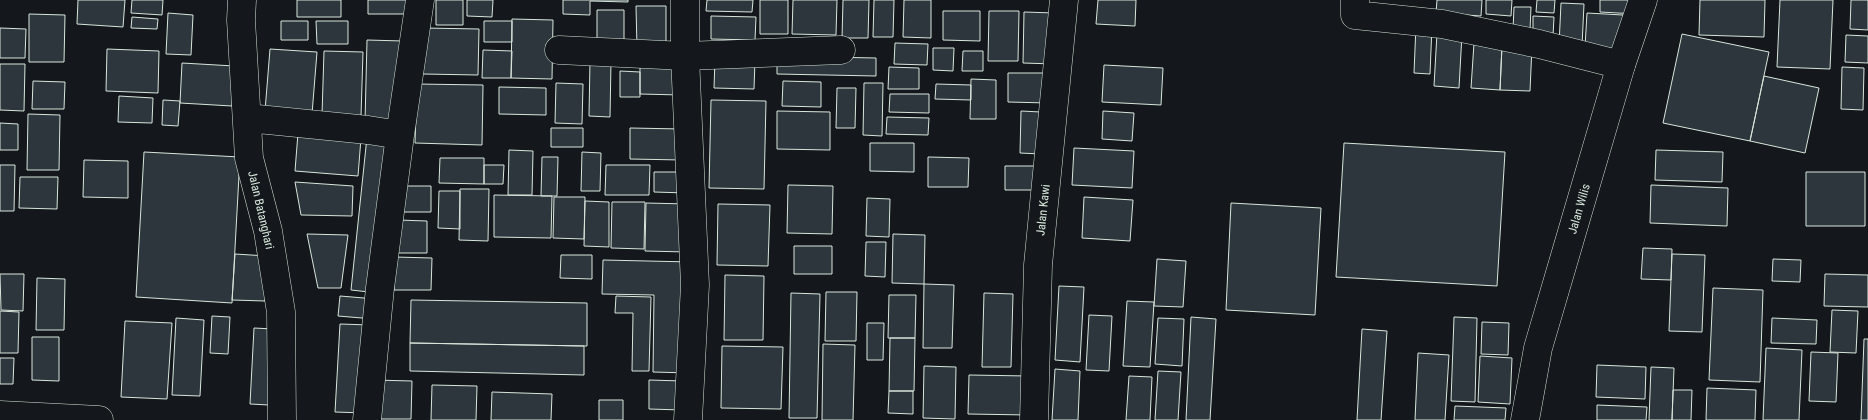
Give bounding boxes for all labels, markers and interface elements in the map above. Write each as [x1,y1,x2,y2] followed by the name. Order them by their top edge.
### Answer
[245,169,277,251] street label: Jalan Batanghari
[1565,182,1593,236] street label: Jalan Wilis
[1033,184,1053,236] street label: Jalan Kawi

